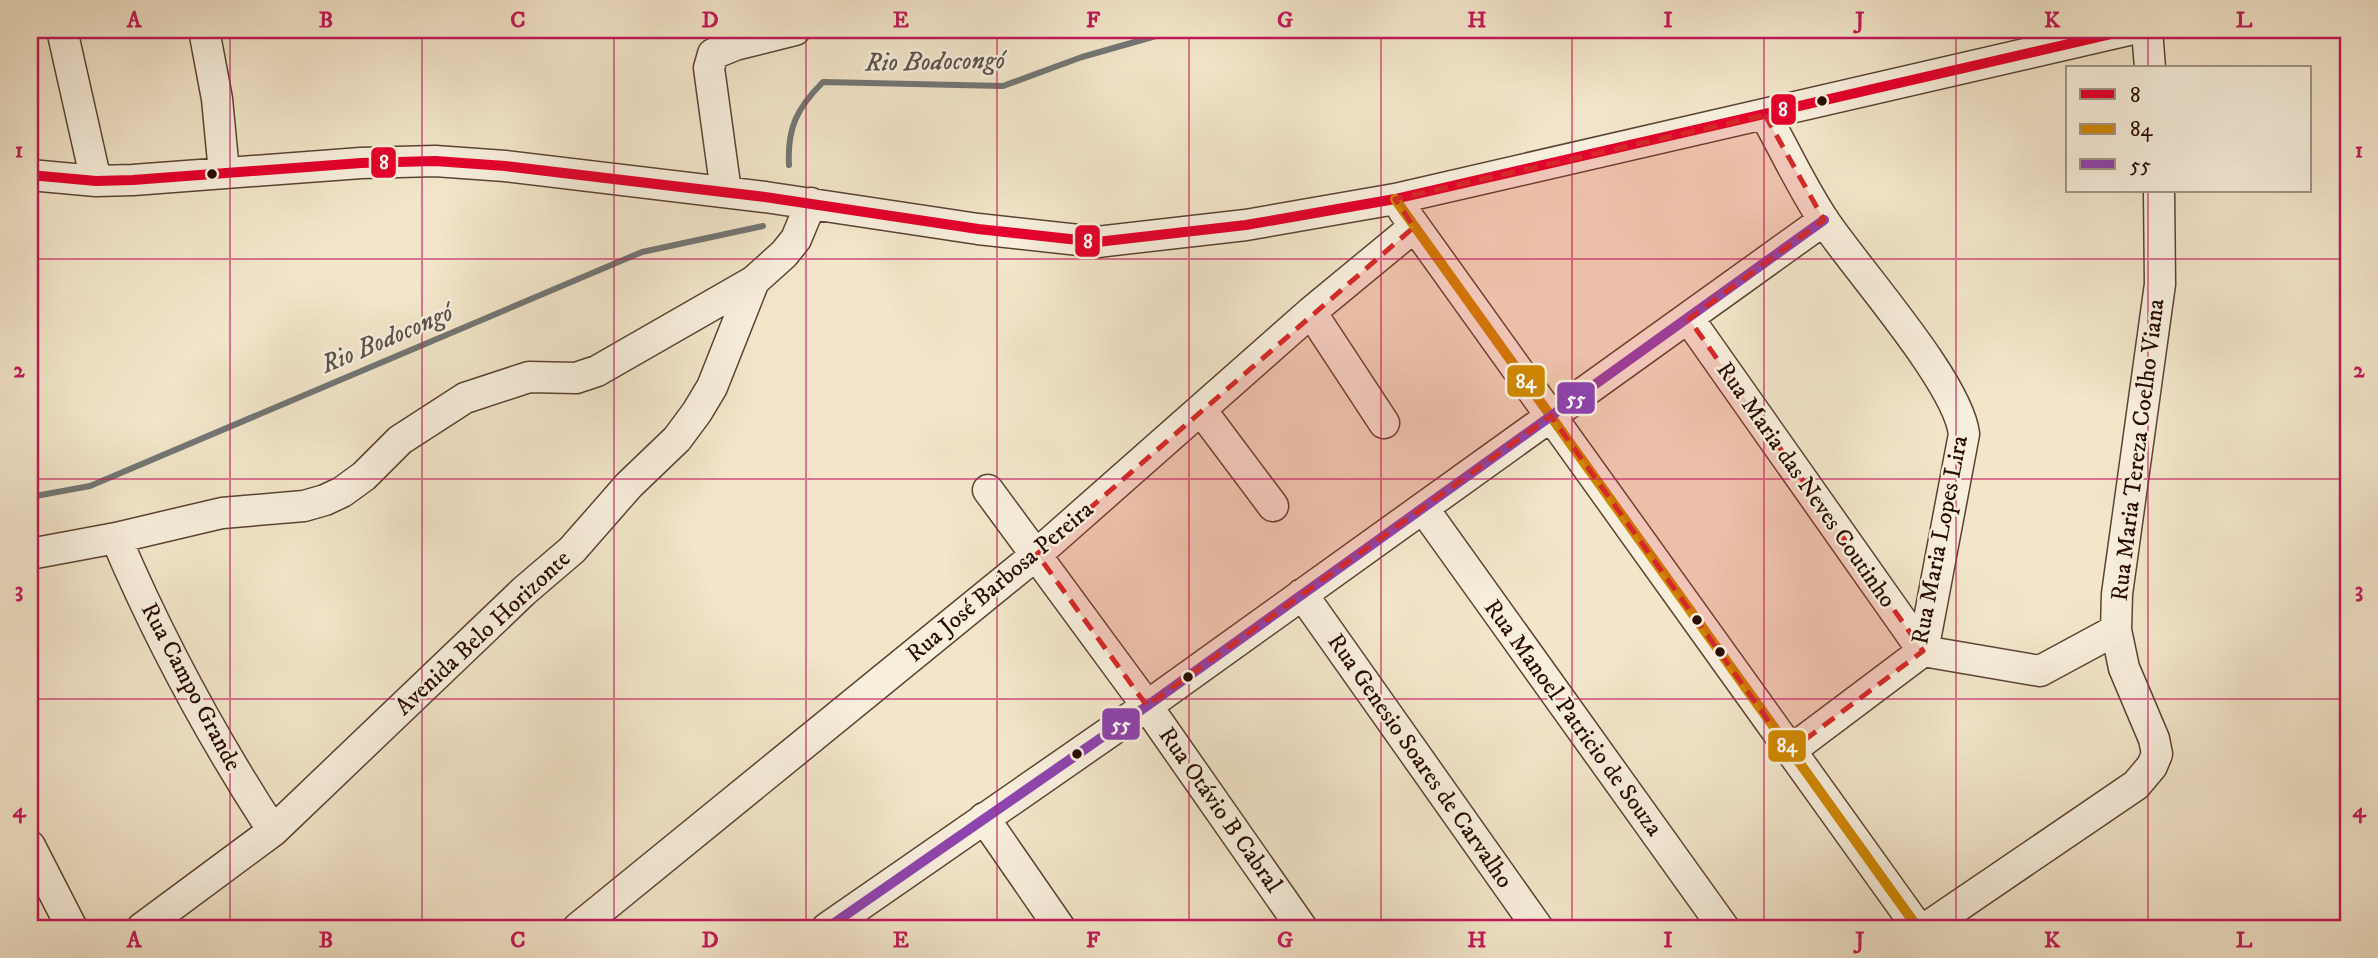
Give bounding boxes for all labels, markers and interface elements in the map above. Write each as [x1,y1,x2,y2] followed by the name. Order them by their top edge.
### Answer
[126,6,143,35] text: A
[319,6,333,35] text: B
[510,6,526,35] text: C
[701,6,719,35] text: D
[893,6,909,35] text: E
[1086,6,1101,35] text: F
[1277,6,1293,35] text: G
[1467,6,1487,35] text: H
[1663,6,1673,35] text: I
[1852,6,1865,35] text: J
[2044,6,2061,35] text: K
[2236,6,2253,35] text: L
[864,44,1008,80] water label: Rio Bodocongó
[2066,66,2312,192] legend
[2130,83,2141,109] text: 8
[1770,93,1797,126] line badge: 8
[1815,94,1829,108] unlabelled marker
[1778,99,1788,122] text: 8
[2130,117,2154,143] text: 84
[15,136,23,165] text: 1
[2355,136,2363,165] text: 1
[370,146,397,179] line badge: 8
[379,152,389,175] text: 8
[2130,153,2151,179] text: 55
[205,167,219,181] unlabelled marker
[1074,224,1101,258] line badge: 8
[1083,231,1093,254] text: 8
[315,296,460,382] water label: Rio Bodocongó
[2105,297,2172,603] street label: Rua Maria Tereza Coelho Viana
[13,356,25,385] text: 2
[1710,356,1902,614] street label: Rua Maria das Neves Coutinho
[2353,356,2365,385] text: 2
[1506,364,1546,398] line badge: 84
[1516,371,1537,394] text: 84
[1556,381,1596,415] line badge: 55
[1566,388,1586,411] text: 55
[1905,432,1975,647] street label: Rua Maria Lopes Lira
[900,494,1100,669] street label: Rua José Barbosa Pereira
[389,544,577,722] street label: Avenida Belo Horizonte
[15,576,23,605] text: 3
[2355,576,2363,605] text: 3
[1477,594,1669,843] street label: Rua Manoel Patricio de Souza
[134,598,248,776] street label: Rua Campo Grande
[1690,613,1704,627] unlabelled marker
[1320,628,1520,894] street label: Rua Genesio Soares de Carvalho
[1713,645,1727,659] unlabelled marker
[1181,670,1195,684] unlabelled marker
[1101,707,1141,741] line badge: 55
[1111,714,1131,737] text: 55
[1152,721,1289,899] street label: Rua Otávio B Cabral
[1767,729,1807,763] line badge: 84
[1777,735,1798,758] text: 84
[1070,747,1084,761] unlabelled marker
[12,796,27,825] text: 4
[2352,796,2367,825] text: 4
[126,926,143,955] text: A
[319,926,333,955] text: B
[510,926,526,955] text: C
[701,926,719,955] text: D
[893,926,909,955] text: E
[1086,926,1101,955] text: F
[1277,926,1293,955] text: G
[1467,926,1487,955] text: H
[1663,926,1673,955] text: I
[1852,926,1865,955] text: J
[2044,926,2061,955] text: K
[2236,926,2253,955] text: L

